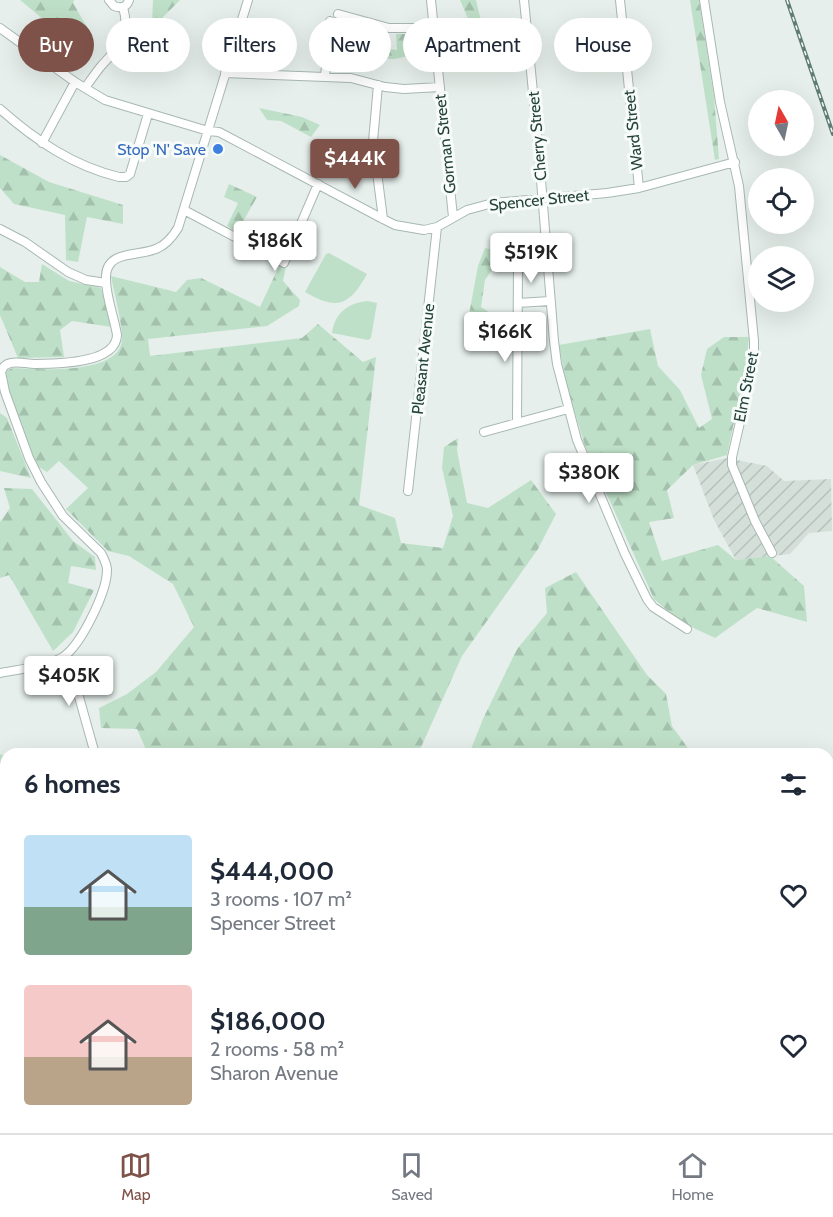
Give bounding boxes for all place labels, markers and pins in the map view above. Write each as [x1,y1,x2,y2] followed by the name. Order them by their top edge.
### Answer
[313,139,397,190] pin: $444K
[117,140,206,159] place label: Stop 'N' Save
[211,142,225,156] marker: Stop 'N' Save
[233,221,317,272] pin: $186K
[489,233,573,284] pin: $519K
[463,312,547,363] pin: $166K
[547,453,631,504] pin: $380K
[27,656,111,707] pin: $405K

